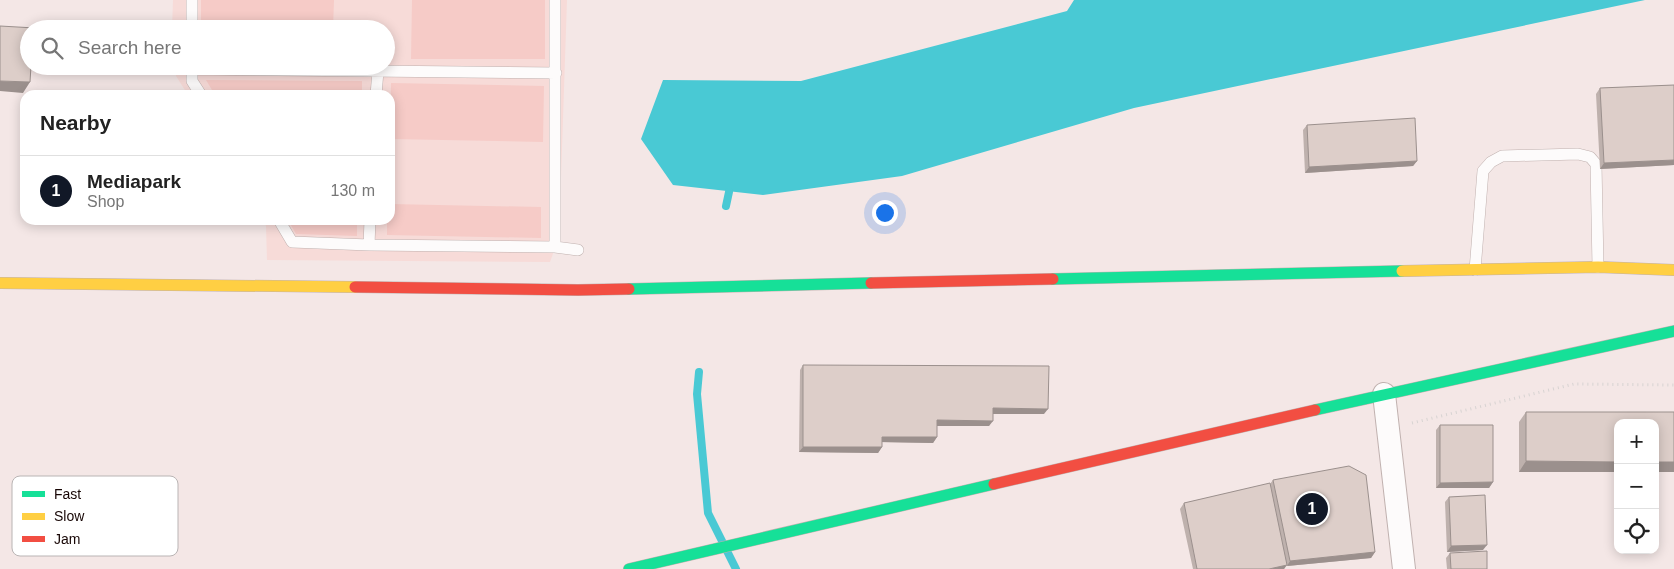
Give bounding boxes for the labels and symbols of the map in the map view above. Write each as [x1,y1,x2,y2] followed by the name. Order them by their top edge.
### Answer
[872,200,898,226] your location
[12,476,178,556] legend
[54,486,81,502] text: Fast
[1296,490,1328,528] pin: 1
[54,508,85,524] text: Slow
[54,531,80,547] text: Jam

